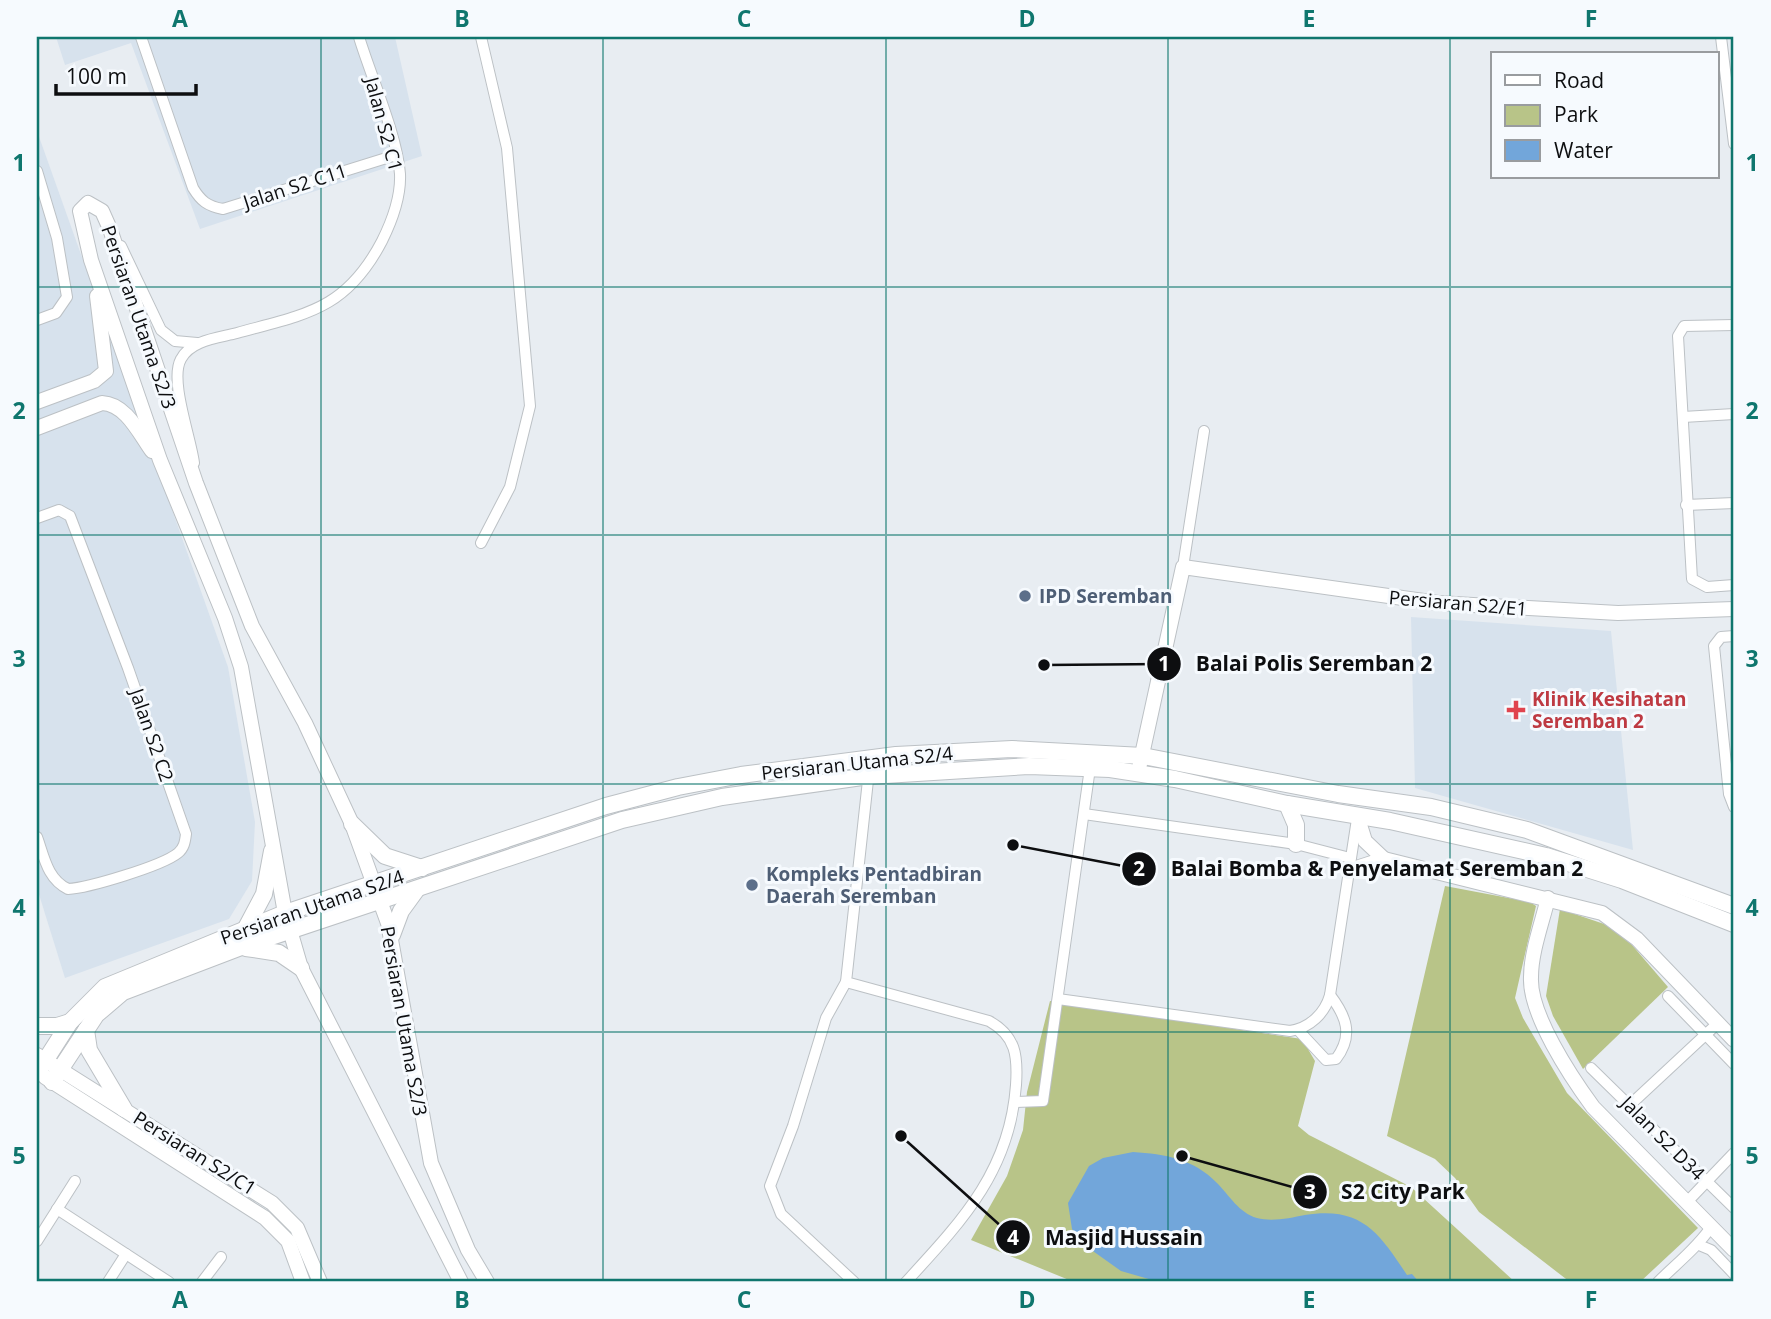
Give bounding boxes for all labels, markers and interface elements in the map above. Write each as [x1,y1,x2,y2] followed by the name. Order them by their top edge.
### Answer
[172,2,188,34] text: A
[454,2,470,34] text: B
[737,2,751,34] text: C
[1018,2,1036,34] text: D
[1303,2,1315,34] text: E
[1585,2,1597,34] text: F
[56,52,196,96] scale bar
[1491,52,1718,178] legend
[66,62,127,90] text: 100 m
[1554,66,1604,94] text: Road
[358,72,409,174] street label: Jalan S2 C1
[1554,100,1598,128] text: Park
[1554,136,1613,164] text: Water
[12,146,26,178] text: 1
[1745,146,1759,178] text: 1
[238,157,350,216] street label: Jalan S2 C11
[95,222,183,412] street label: Persiaran Utama S2/3
[12,394,26,426] text: 2
[1745,394,1759,426] text: 2
[1039,583,1172,609] place label: IPD Seremban
[1388,584,1528,622] street label: Persiaran S2/E1
[1017,588,1033,604] marker: IPD Seremban
[12,642,26,674] text: 3
[1745,642,1759,674] text: 3
[1147,643,1446,685] callout: Balai Polis Seremban 2
[1158,649,1170,677] text: 1
[1196,649,1432,677] text: Balai Polis Seremban 2
[123,683,180,785] street label: Jalan S2 C2
[1532,686,1686,734] place label: Klinik Kesihatan Seremban 2
[1506,700,1526,720] marker: Klinik Kesihatan Seremban 2
[760,740,954,786] street label: Persiaran Utama S2/4
[1122,848,1597,890] callout: Balai Bomba & Penyelamat Seremban 2
[1133,854,1145,882] text: 2
[1171,854,1583,882] text: Balai Bomba & Penyelamat Seremban 2
[766,861,982,909] place label: Kompleks Pentadbiran Daerah Seremban
[217,863,407,951] street label: Persiaran Utama S2/4
[744,877,760,893] marker: Kompleks Pentadbiran Daerah Seremban
[12,891,26,923] text: 4
[1745,891,1759,923] text: 4
[374,924,434,1118] street label: Persiaran Utama S2/3
[1614,1089,1711,1186] street label: Jalan S2 D34
[129,1105,261,1201] street label: Persiaran S2/C1
[12,1139,26,1171] text: 5
[1745,1139,1759,1171] text: 5
[1292,1171,1479,1213] callout: S2 City Park
[1304,1177,1316,1205] text: 3
[1341,1177,1466,1205] text: S2 City Park
[996,1216,1217,1258] callout: Masjid Hussain
[1007,1223,1019,1251] text: 4
[1045,1223,1203,1251] text: Masjid Hussain
[172,1283,188,1315] text: A
[454,1283,470,1315] text: B
[737,1283,751,1315] text: C
[1018,1283,1036,1315] text: D
[1303,1283,1315,1315] text: E
[1585,1283,1597,1315] text: F

